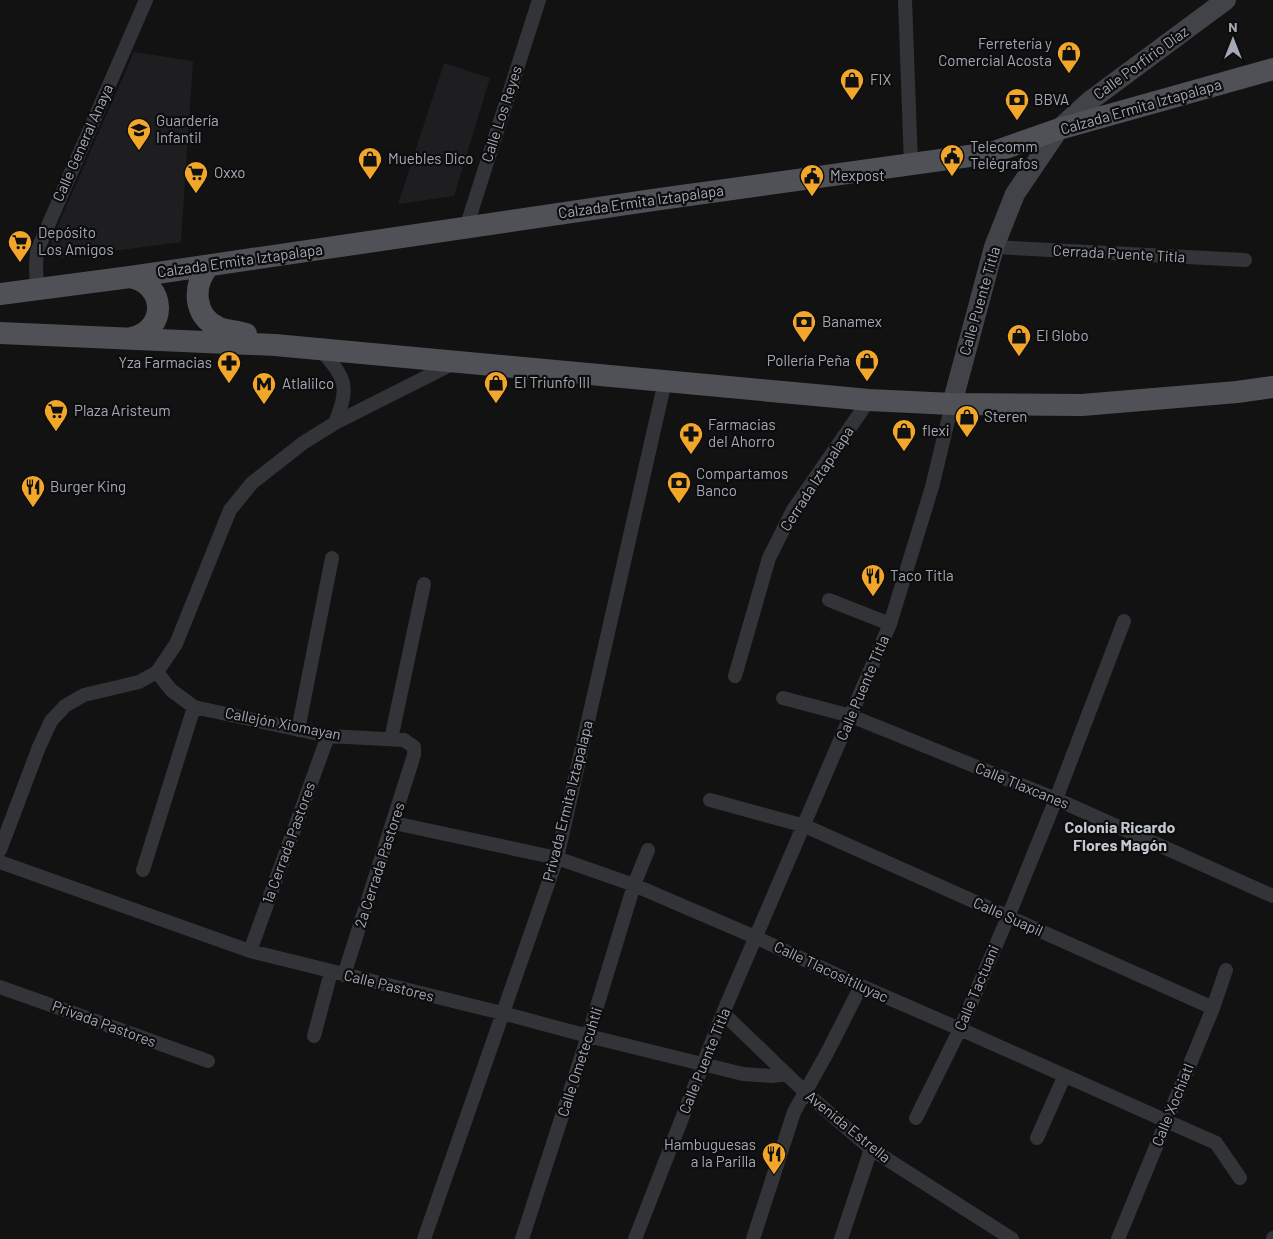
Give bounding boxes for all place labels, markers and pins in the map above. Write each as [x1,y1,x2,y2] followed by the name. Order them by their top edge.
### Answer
[938,34,1052,69] place label: Ferretería y Comercial Acosta
[1056,40,1082,74] shop icon: Ferretería y Comercial Acosta
[839,67,865,101] shop icon: FIX
[870,70,891,88] place label: FIX
[1004,87,1030,121] bank icon: BBVA
[1034,90,1069,108] place label: BBVA
[156,111,219,146] place label: Guardería Infantil
[126,117,152,151] school or university icon: Guardería Infantil
[970,137,1038,172] place label: Telecomm Telégrafos
[939,143,965,177] public building icon: Telecomm Telégrafos
[357,146,383,180] shop icon: Muebles Dico
[388,149,474,167] place label: Muebles Dico
[183,160,209,194] supermarket icon: Oxxo
[214,163,246,181] place label: Oxxo
[799,163,825,197] public building icon: Mexpost
[830,166,885,184] place label: Mexpost
[38,223,114,258] place label: Depósito Los Amigos
[7,229,33,263] supermarket icon: Depósito Los Amigos
[791,309,817,343] bank icon: Banamex
[822,312,882,330] place label: Banamex
[1006,323,1032,357] shop icon: El Globo
[1036,326,1089,344] place label: El Globo
[854,348,880,382] shop icon: Pollería Peña
[216,350,242,384] pharmacy icon: Yza Farmacias
[767,351,850,369] place label: Pollería Peña
[119,353,212,371] place label: Yza Farmacias
[483,370,509,404] shop icon: El Triunfo III
[251,371,277,405] metro station icon: Atlalilco
[514,373,590,391] place label: El Triunfo III
[282,374,334,392] place label: Atlalilco
[43,398,69,432] supermarket icon: Plaza Aristeum
[74,401,171,419] place label: Plaza Aristeum
[954,404,980,438] shop icon: Steren
[984,407,1027,425] place label: Steren
[708,415,776,450] place label: Farmacias del Ahorro
[891,418,917,452] shop icon: flexi
[678,421,704,455] pharmacy icon: Farmacias del Ahorro
[922,421,950,439] place label: flexi
[696,464,788,499] place label: Compartamos Banco
[666,470,692,504] bank icon: Compartamos Banco
[20,474,46,508] restaurant icon: Burger King
[50,477,126,495] place label: Burger King
[860,563,886,597] restaurant icon: Taco Titla
[890,566,954,584] place label: Taco Titla
[664,1135,756,1170] place label: Hambuguesas a la Parilla
[761,1141,787,1175] restaurant icon: Hambuguesas a la Parilla

